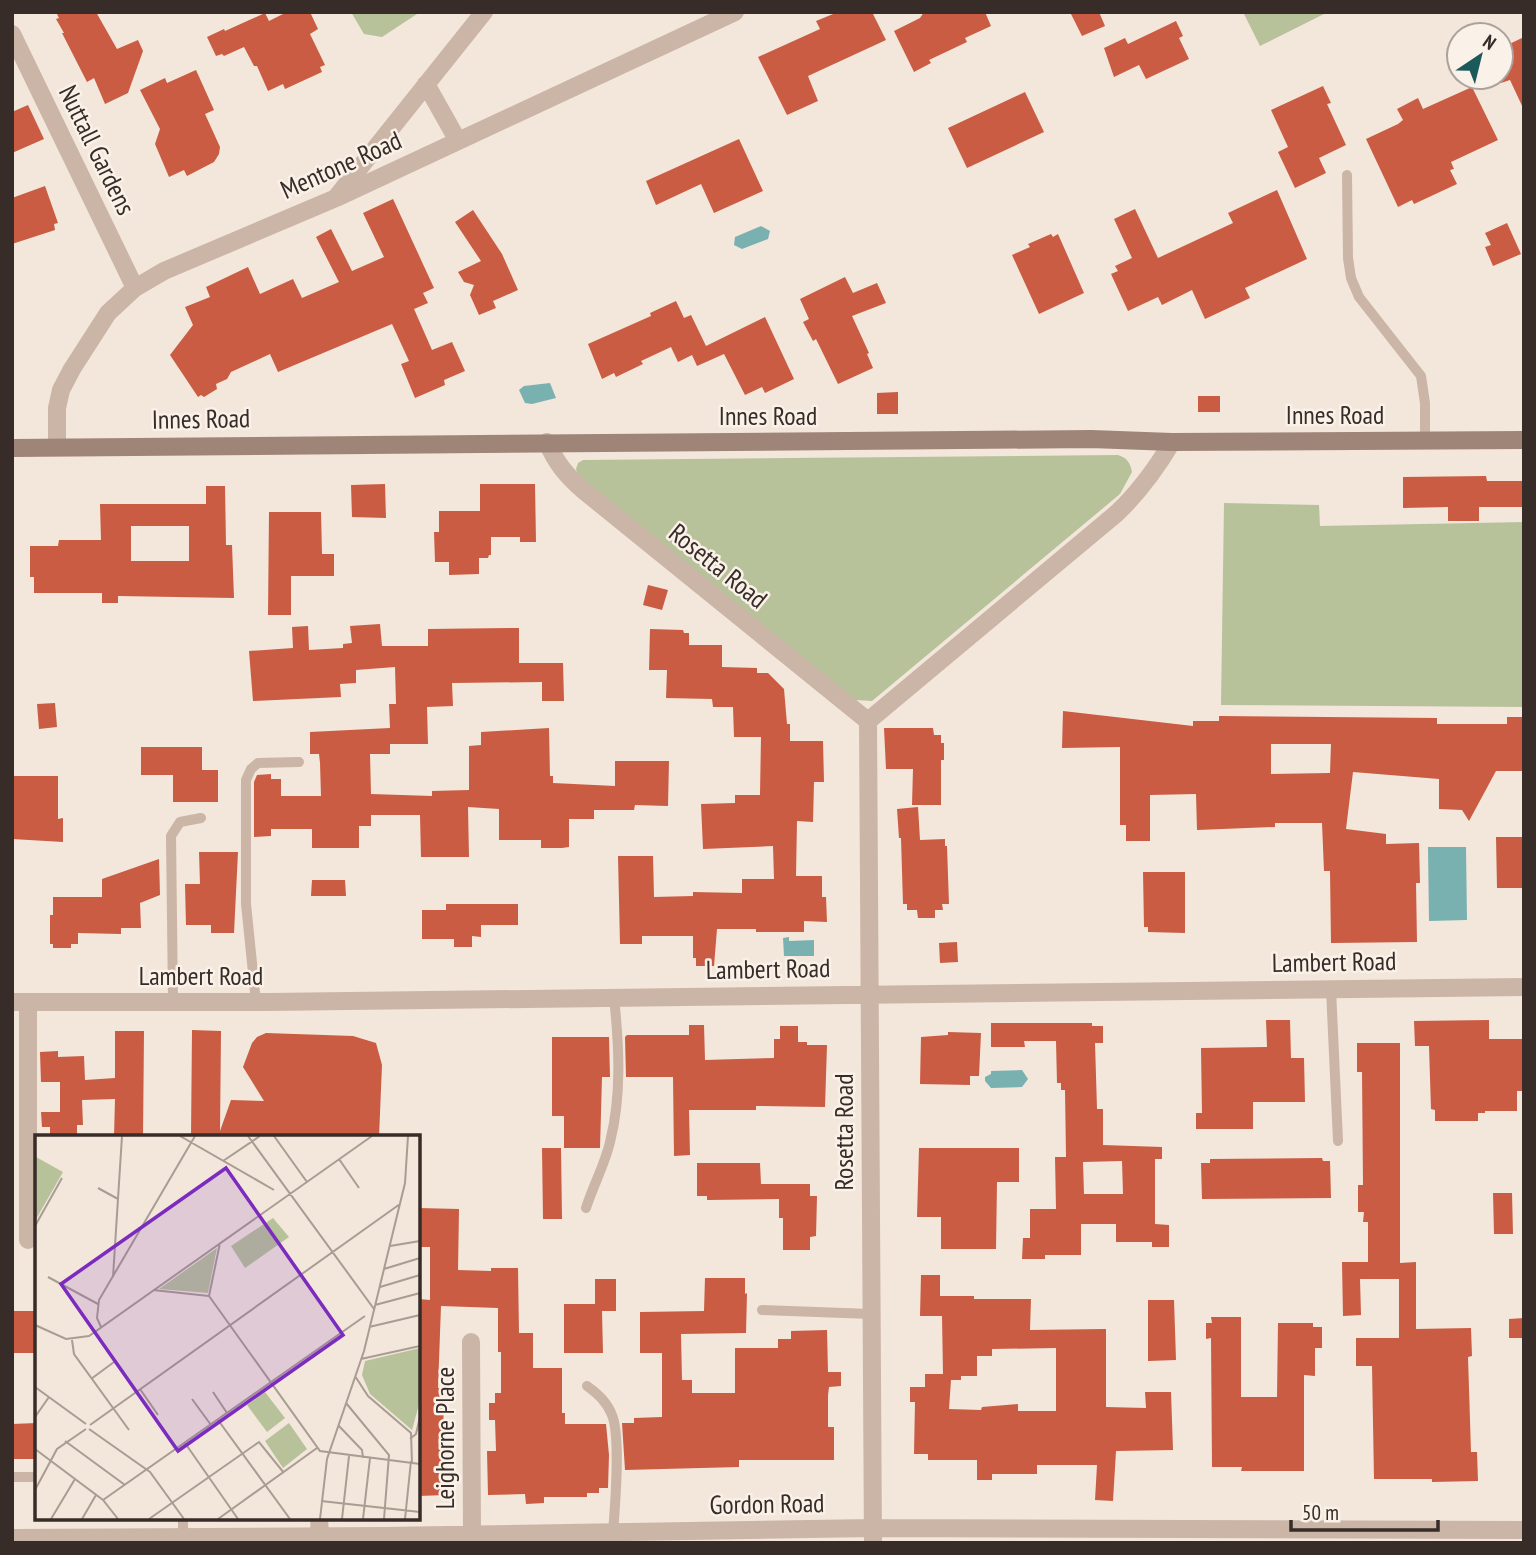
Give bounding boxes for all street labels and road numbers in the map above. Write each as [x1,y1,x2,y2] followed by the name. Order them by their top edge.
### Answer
[52,80,143,220] street label: Nuttall Gardens
[275,123,406,206] street label: Mentone Road
[1286,398,1384,431] street label: Innes Road
[719,399,817,432] street label: Innes Road
[152,401,250,436] street label: Innes Road
[663,516,774,615] street label: Rosetta Road
[1271,944,1397,979] street label: Lambert Road
[705,951,831,986] street label: Lambert Road
[139,959,263,992] street label: Lambert Road
[827,1074,860,1190] street label: Rosetta Road
[428,1367,461,1509] street label: Leighorne Place
[709,1486,825,1521] street label: Gordon Road

